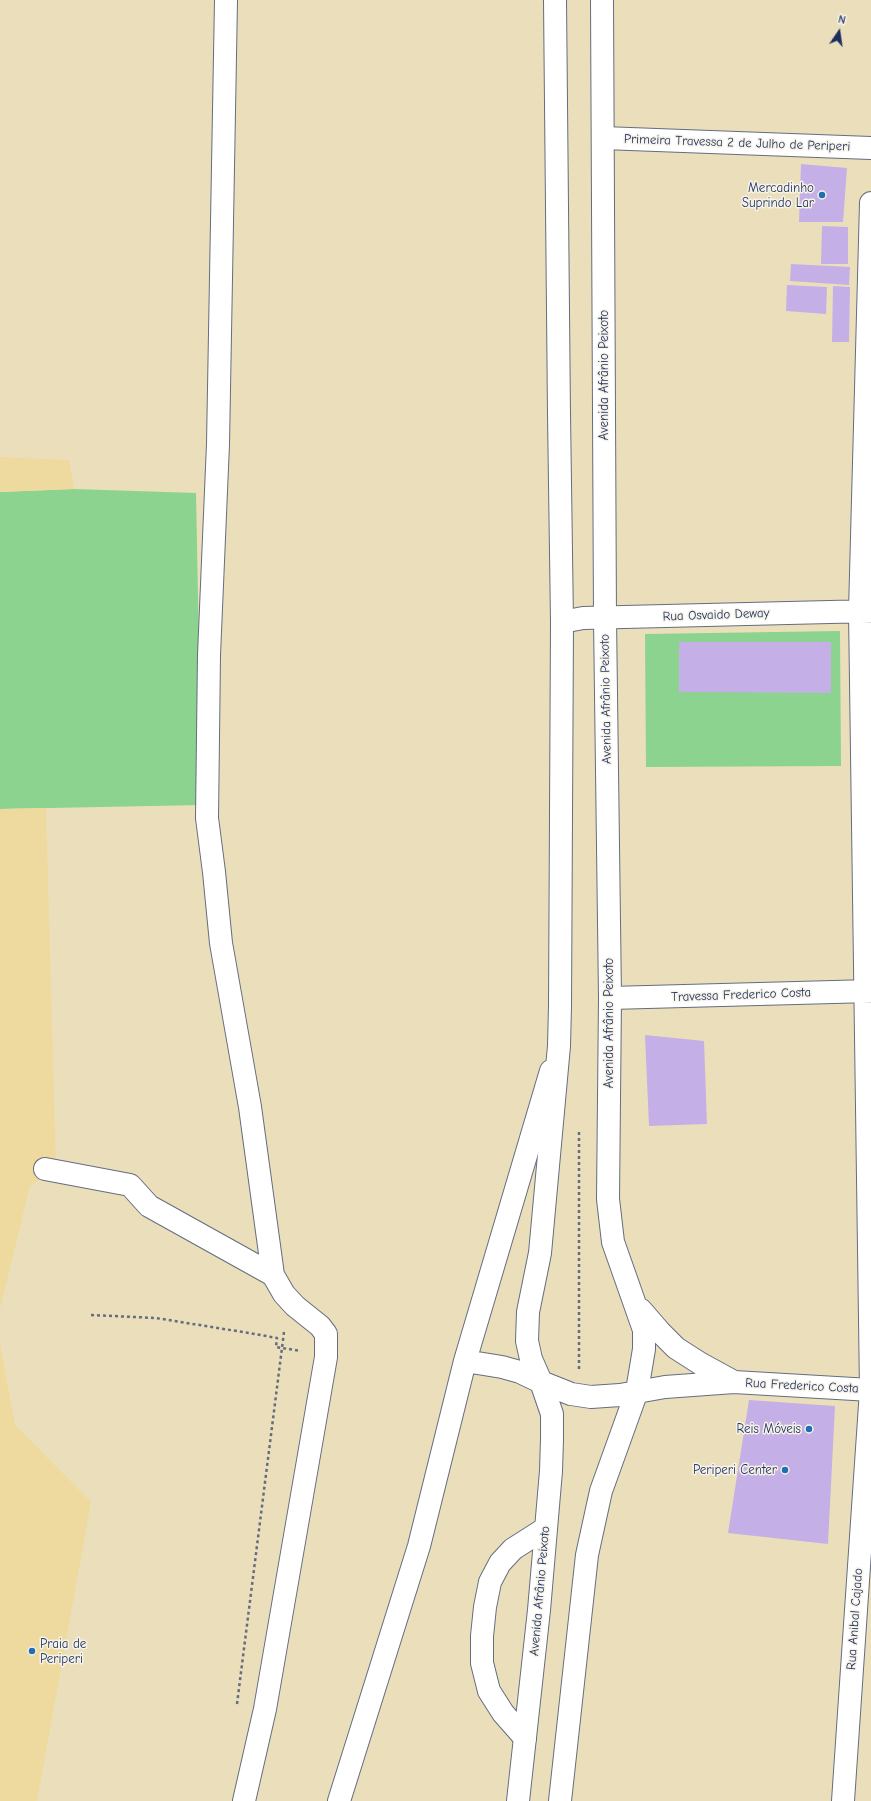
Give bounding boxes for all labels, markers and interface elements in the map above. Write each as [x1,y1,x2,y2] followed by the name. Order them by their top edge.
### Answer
[819,12,859,52] north arrow
[837,13,847,27] text: N
[623,131,851,155] street label: Primeira Travessa 2 de Julho de Periperi
[742,180,814,211] place label: Mercadinho Suprindo Lar
[817,190,827,200] marker: Mercadinho Suprindo Lar
[596,310,612,440] street label: Avenida Afrânio Peixoto
[662,605,770,625] street label: Rua Osvaido Deway
[597,634,615,764] street label: Avenida Afrânio Peixoto
[601,958,617,1088] street label: Avenida Afrânio Peixoto
[671,985,811,1005] street label: Travessa Frederico Costa
[745,1375,859,1397] street label: Rua Frederico Costa
[737,1421,801,1437] place label: Reis Móveis
[804,1424,814,1434] marker: Reis Móveis
[693,1462,777,1478] place label: Periperi Center
[780,1465,790,1475] marker: Periperi Center
[527,1525,553,1657] street label: Avenida Afrânio Peixoto
[844,1567,866,1671] street label: Rua Anibal Cajado
[40,1636,86,1667] place label: Praia de Periperi
[27,1646,37,1656] marker: Praia de Periperi

